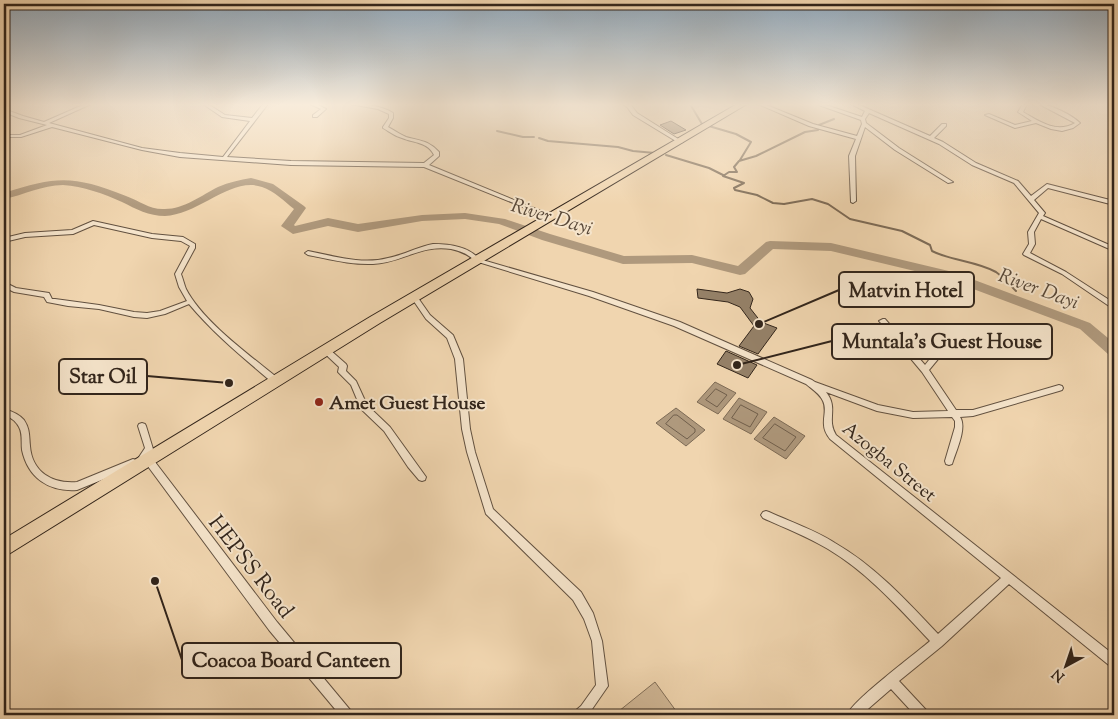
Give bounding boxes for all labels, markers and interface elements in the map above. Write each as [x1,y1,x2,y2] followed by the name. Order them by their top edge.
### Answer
[507,192,596,244] water label: River Dayi
[994,262,1082,318] water label: River Dayi
[839,272,974,307] callout: Matvin Hotel
[849,278,964,307] text: Matvin Hotel
[832,324,1052,359] callout: Muntala's Guest House
[842,329,1042,358] text: Muntala's Guest House
[59,359,147,394] callout: Star Oil
[69,364,137,393] text: Star Oil
[329,391,485,418] place label: Amet Guest House
[313,396,325,408] marker: Amet Guest House
[835,416,942,510] street label: Azogba Street
[199,509,300,626] street label: HEPSS Road
[1040,642,1090,692] north arrow
[182,643,401,678] callout: Coacoa Board Canteen
[192,648,390,677] text: Coacoa Board Canteen
[1048,663,1070,686] text: N

